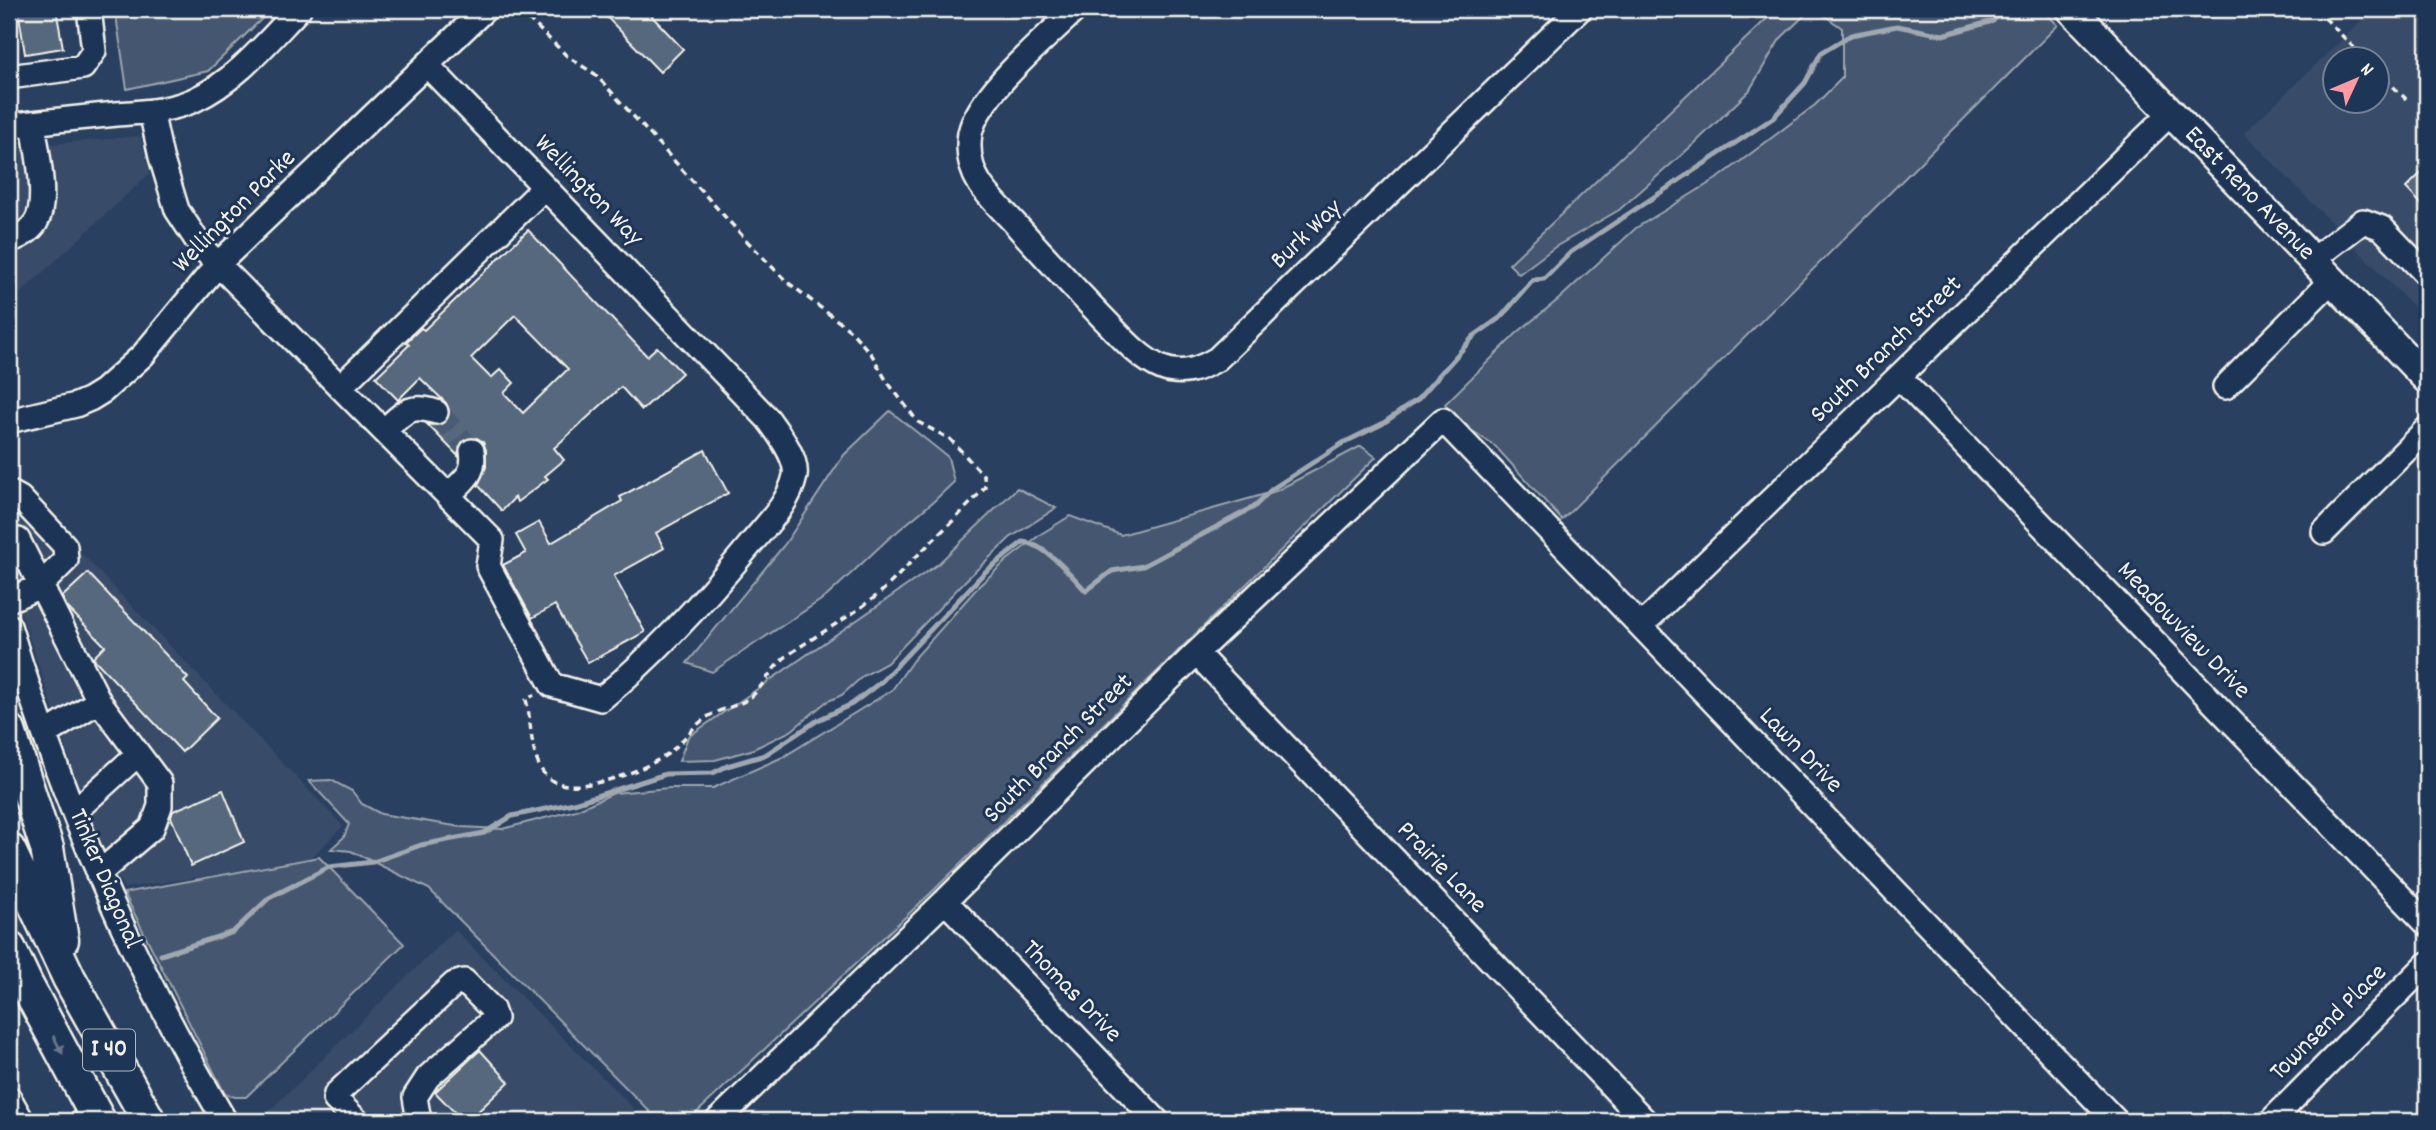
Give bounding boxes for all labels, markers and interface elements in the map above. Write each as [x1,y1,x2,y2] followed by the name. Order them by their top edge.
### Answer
[2320,46,2390,116] north arrow
[2353,58,2379,83] text: N
[2175,118,2323,270] street label: East Reno Avenue
[525,126,652,256] street label: Wellington Way
[165,142,305,282] street label: Wellington Parke
[1263,191,1352,279] street label: Burk Way
[1802,267,1972,433] street label: South Branch Street
[2107,554,2259,708] street label: Meadowview Drive
[975,665,1143,833] street label: South Branch Street
[1749,699,1851,803] street label: Lawn Drive
[58,803,150,955] street label: Tinker Diagonal
[1387,813,1495,923] street label: Prairie Lane
[1012,932,1130,1052] street label: Thomas Drive
[2262,956,2396,1090] street label: Townsend Place
[83,1030,135,1070] road number: I 40
[52,1035,64,1055] one-way arrow

